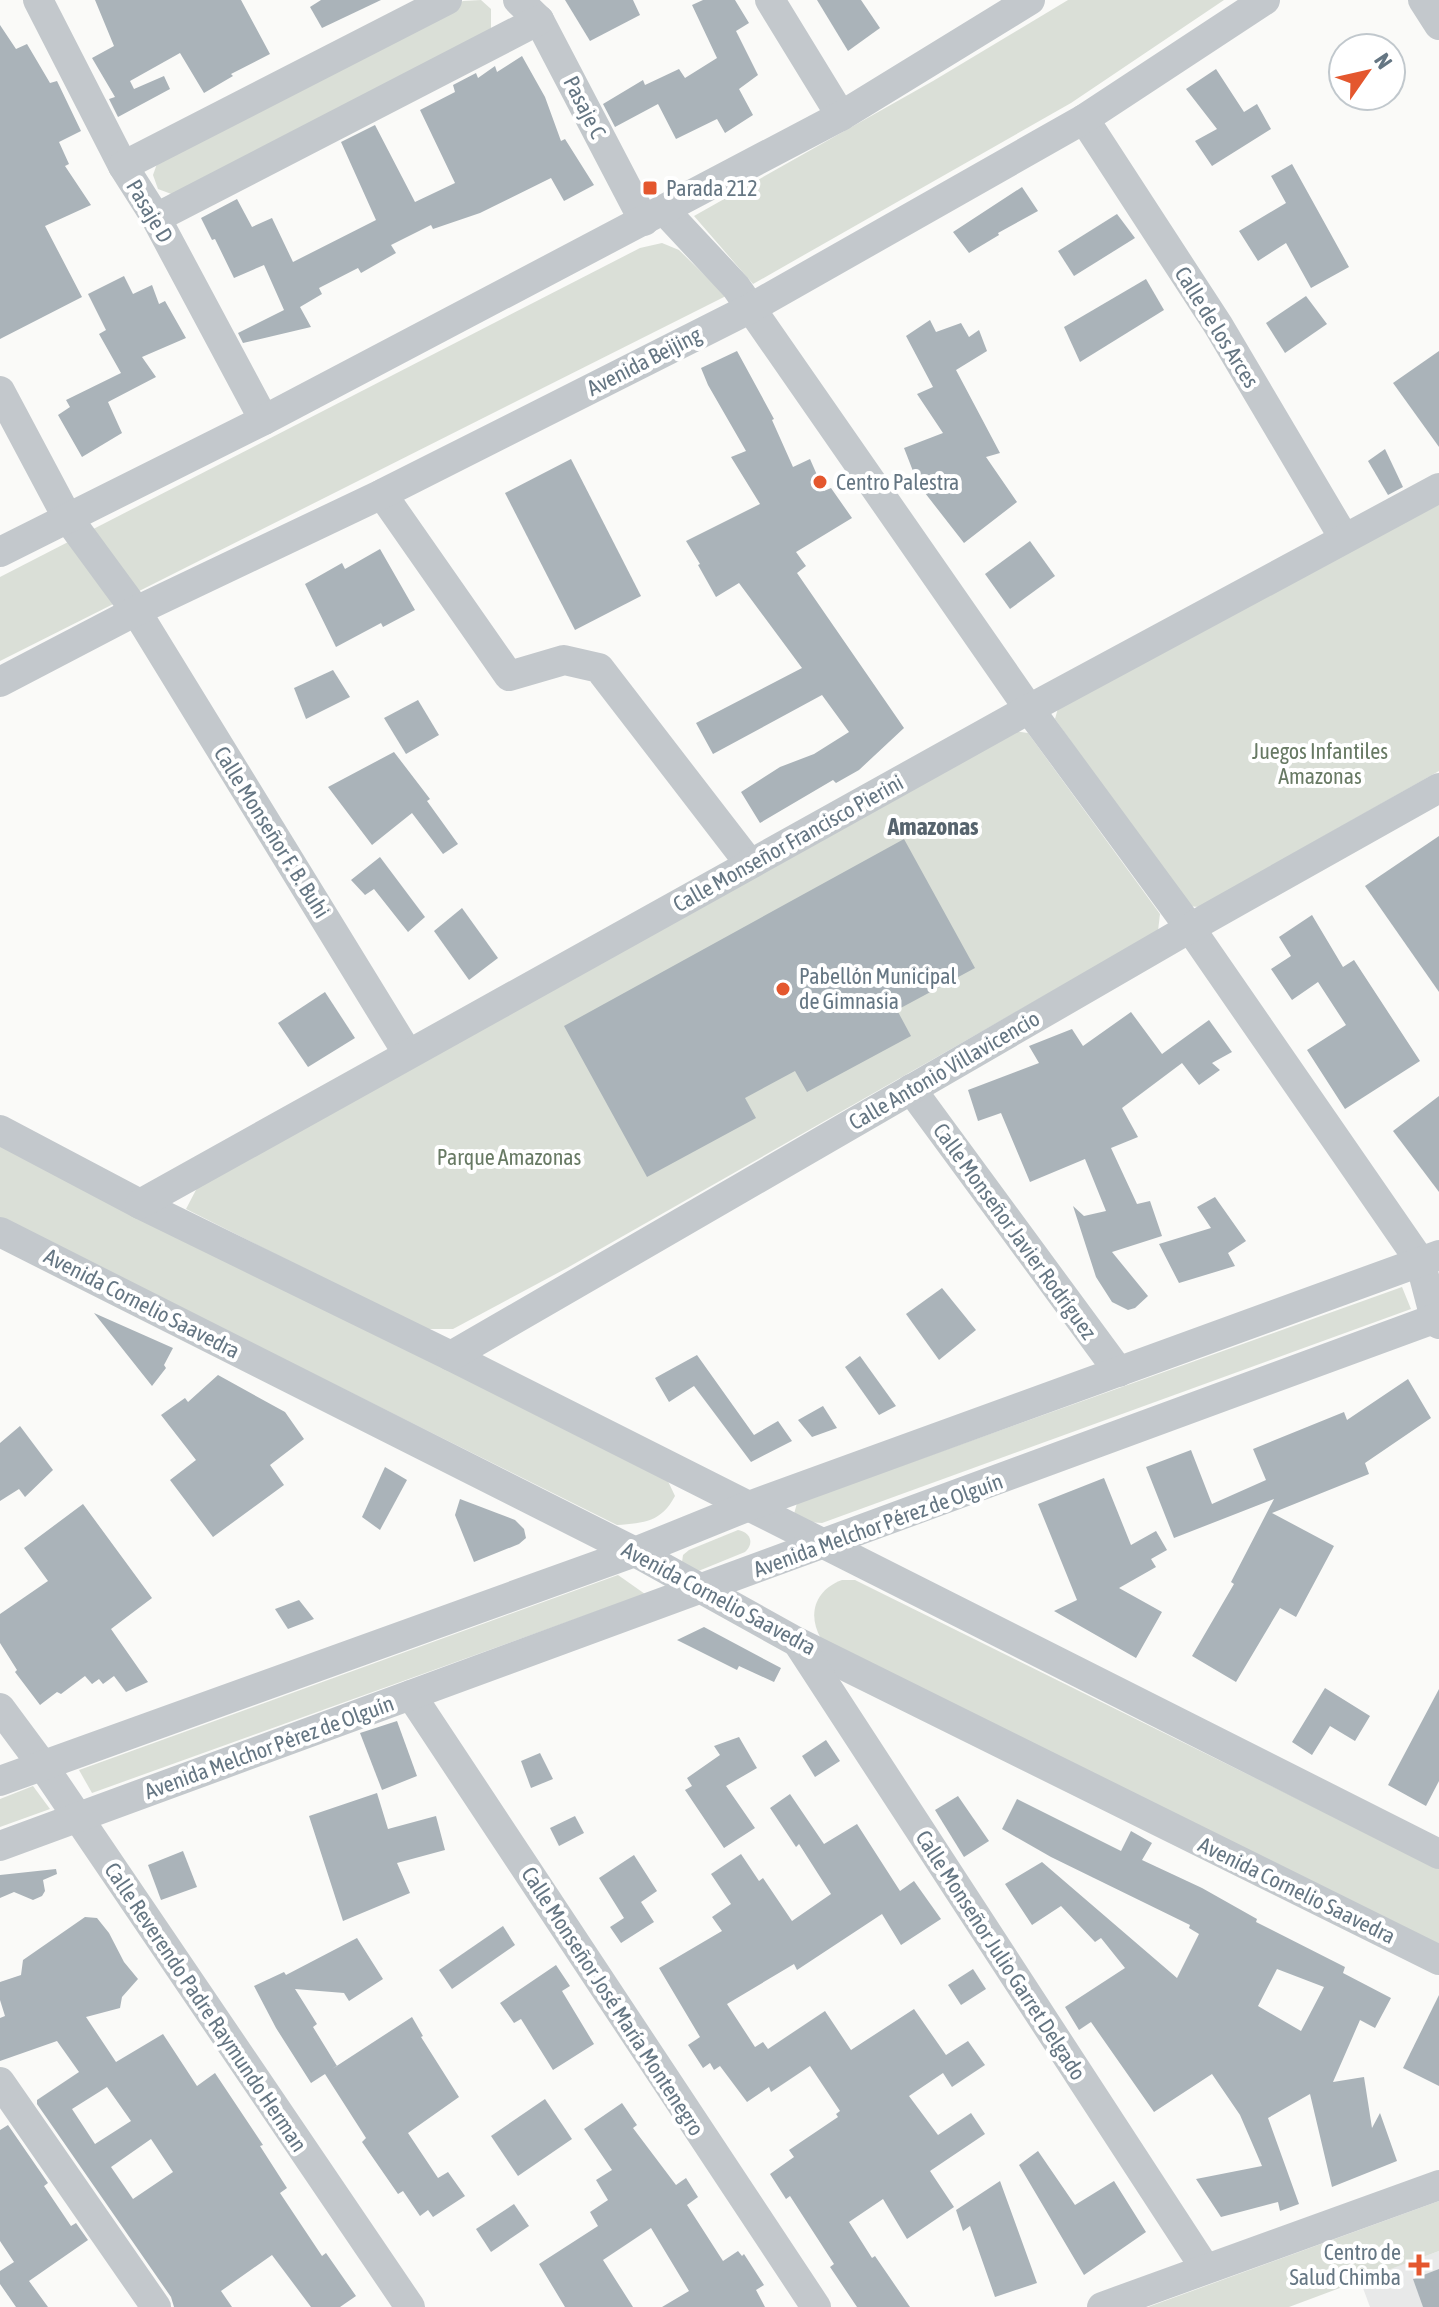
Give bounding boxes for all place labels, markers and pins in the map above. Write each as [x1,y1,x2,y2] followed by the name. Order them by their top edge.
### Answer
[666,175,758,201] place label: Parada 212
[641,179,659,197] marker: Parada 212
[836,469,959,495] place label: Centro Palestra
[811,473,829,491] marker: Centro Palestra
[799,963,956,1014] place label: Pabellón Municipal de Gimnasia
[774,980,792,998] marker: Pabellón Municipal de Gimnasia
[1290,2239,1401,2290] place label: Centro de Salud Chimba
[1408,2254,1430,2276] marker: Centro de Salud Chimba

